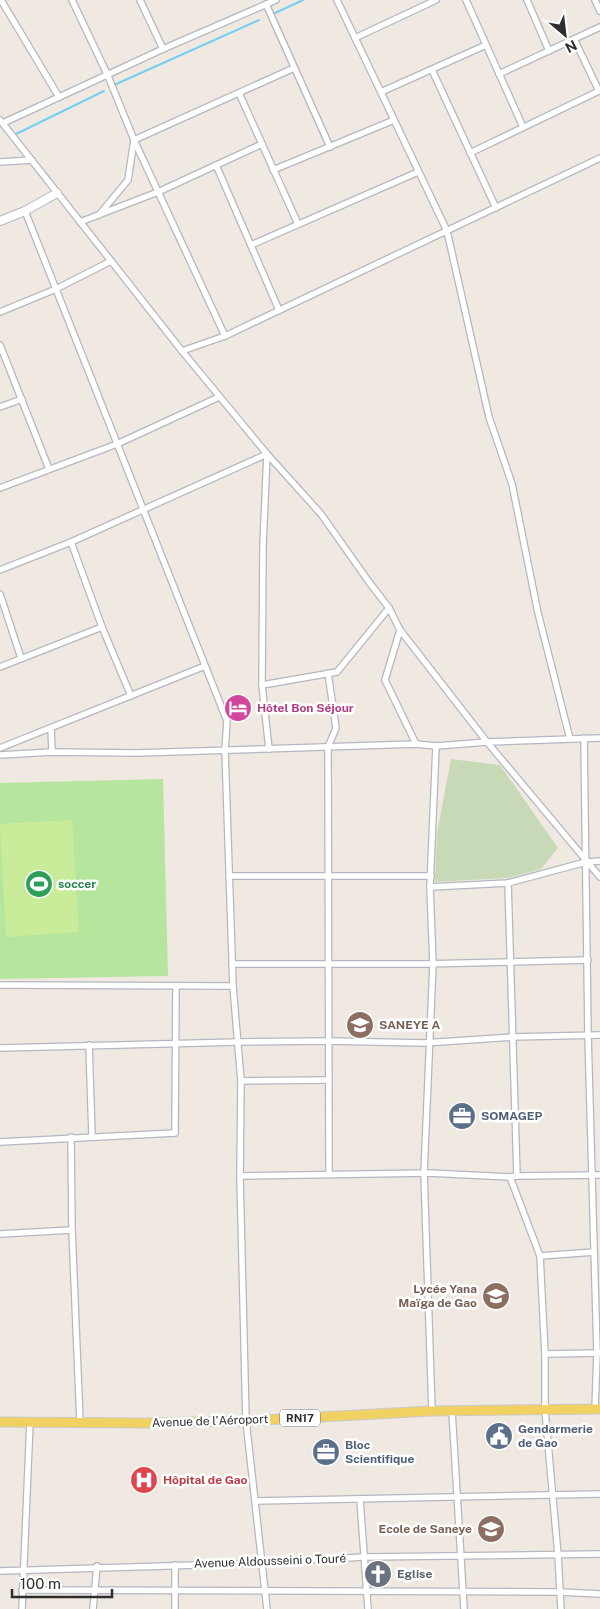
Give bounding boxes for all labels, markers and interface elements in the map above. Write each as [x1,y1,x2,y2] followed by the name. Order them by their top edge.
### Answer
[540,10,590,60] north arrow
[563,37,580,56] text: N
[223,693,253,723] hotel icon: Hôtel Bon Séjour
[257,701,354,715] place label: Hôtel Bon Séjour
[24,869,54,899] sports icon: soccer
[58,877,96,891] place label: soccer
[345,1010,375,1040] school or university icon: SANEYE A
[379,1018,440,1032] place label: SANEYE A
[447,1101,477,1131] office icon: SOMAGEP
[481,1109,542,1123] place label: SOMAGEP
[481,1281,511,1311] school or university icon: Lycée Yana Maïga de Gao
[398,1282,477,1310] place label: Lycée Yana Maïga de Gao
[280,1410,320,1426] road number: RN17
[152,1412,269,1430] street label: Avenue de l'Aéroport
[484,1421,514,1451] public building icon: Gendarmerie de Gao
[518,1422,593,1450] place label: Gendarmerie de Gao
[311,1437,341,1467] office icon: Bloc Scientifique
[345,1438,414,1466] place label: Bloc Scientifique
[129,1465,159,1495] hospital icon: Hôpital de Gao
[163,1473,248,1487] place label: Hôpital de Gao
[476,1514,506,1544] school or university icon: Ecole de Saneye
[379,1522,472,1536] place label: Ecole de Saneye
[194,1551,347,1571] street label: Avenue Aldousseini o Touré
[363,1559,393,1589] church icon: Eglise
[12,1566,112,1598] scale bar
[397,1567,432,1581] place label: Eglise
[20,1575,61,1592] text: 100 m

